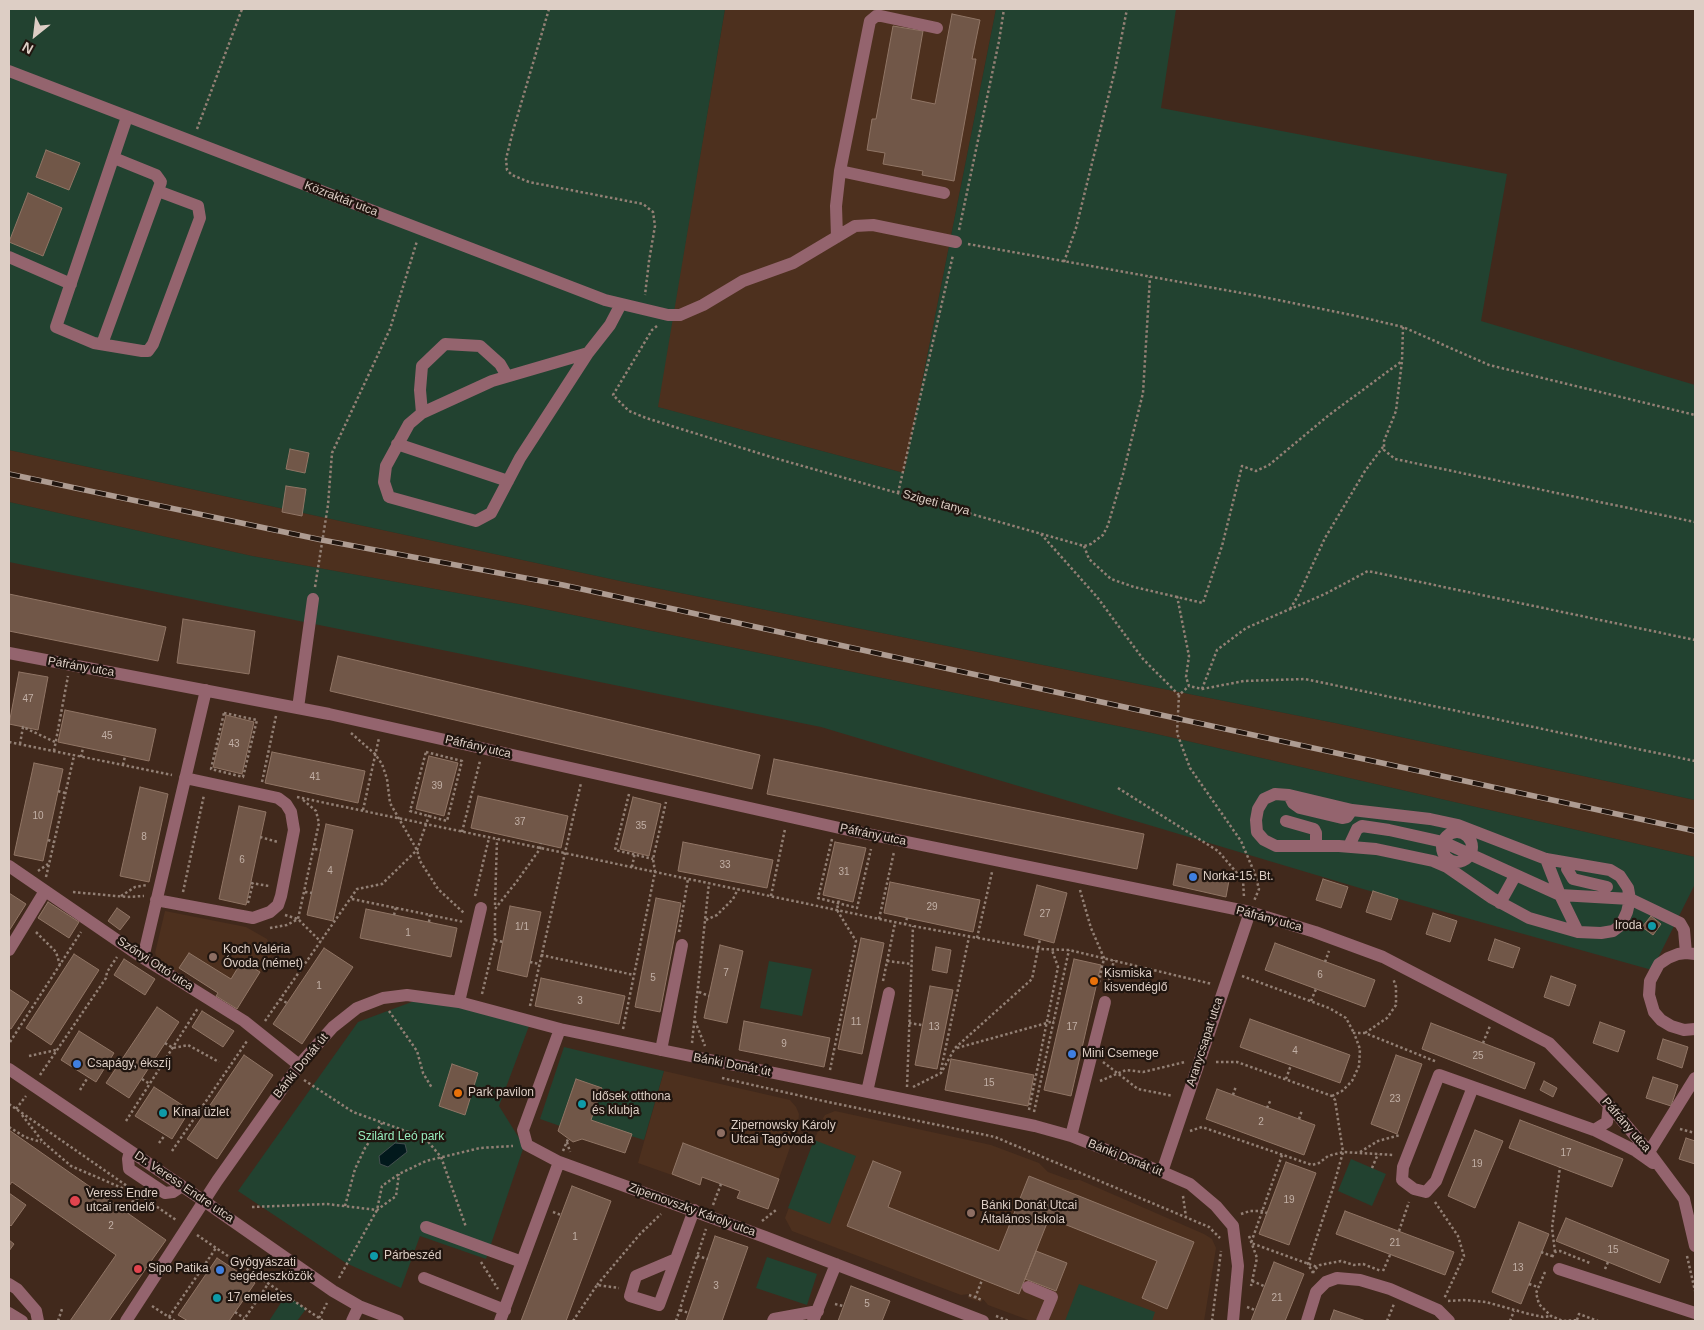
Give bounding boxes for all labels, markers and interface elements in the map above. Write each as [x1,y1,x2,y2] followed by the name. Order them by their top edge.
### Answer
[10,10,60,60] north arrow
[19,39,36,58] text: N
[302,178,380,220] street label: Közraktár utca
[901,487,971,519] street label: Szigeti tanya
[47,654,115,680] street label: Páfrány utca
[22,693,34,705] house number: 47
[101,730,113,742] house number: 45
[444,732,512,762] street label: Páfrány utca
[228,738,240,750] house number: 43
[309,771,321,783] house number: 41
[431,780,443,792] house number: 39
[32,810,44,822] house number: 10
[514,816,526,828] house number: 37
[635,820,647,832] house number: 35
[839,821,907,849] street label: Páfrány utca
[141,831,147,843] house number: 8
[239,854,245,866] house number: 6
[719,859,731,871] house number: 33
[327,865,333,877] house number: 4
[838,866,850,878] house number: 31
[1203,870,1274,884] place label: Norka-15. Bt.
[1187,871,1199,883] marker: Norka-15. Bt.
[926,901,938,913] house number: 29
[1235,903,1303,935] street label: Páfrány utca
[1039,908,1051,920] house number: 27
[1615,919,1642,933] place label: Iroda
[1646,920,1658,932] marker: Iroda
[515,921,529,933] house number: 1/1
[405,927,411,939] house number: 1
[114,934,196,994] street label: Szőnyi Ottó utca
[223,943,303,971] place label: Koch Valéria Óvoda (német)
[207,951,219,963] marker: Koch Valéria Óvoda (német)
[723,967,729,979] house number: 7
[1104,967,1167,995] place label: Kismiska kisvendéglő
[1317,969,1323,981] house number: 6
[650,972,656,984] house number: 5
[1088,975,1100,987] marker: Kismiska kisvendéglő
[316,980,322,992] house number: 1
[577,995,583,1007] house number: 3
[1184,996,1226,1088] street label: Aranycsapat utca
[851,1016,861,1028] house number: 11
[928,1021,940,1033] house number: 13
[1066,1021,1078,1033] house number: 17
[271,1031,331,1101] street label: Bánki Donát út
[781,1038,787,1050] house number: 9
[1292,1045,1298,1057] house number: 4
[1082,1047,1159,1061] place label: Mini Csemege
[1066,1048,1078,1060] marker: Mini Csemege
[692,1050,772,1080] street label: Bánki Donát út
[1472,1050,1484,1062] house number: 25
[87,1057,171,1071] place label: Csapágy, ékszíj
[71,1058,83,1070] marker: Csapágy, ékszíj
[983,1077,995,1089] house number: 15
[468,1086,534,1100] place label: Park pavilon
[452,1087,464,1099] marker: Park pavilon
[592,1090,671,1118] place label: Idősek otthona és klubja
[1389,1093,1401,1105] house number: 23
[1598,1095,1654,1155] street label: Páfrány utca
[576,1098,588,1110] marker: Idősek otthona és klubja
[173,1106,229,1120] place label: Kínai üzlet
[157,1107,169,1119] marker: Kínai üzlet
[1258,1116,1264,1128] house number: 2
[731,1119,836,1147] place label: Zipernowsky Károly Utcai Tagóvoda
[715,1127,727,1139] marker: Zipernowsky Károly Utcai Tagóvoda
[358,1130,444,1144] park label: Szilárd Leó park
[1086,1137,1164,1179] street label: Bánki Donát út
[1560,1147,1572,1159] house number: 17
[132,1148,236,1226] street label: Dr. Veress Endre utca
[1471,1158,1483,1170] house number: 19
[627,1180,757,1240] street label: Zipernovszky Károly utca
[86,1187,158,1215] place label: Veress Endre utcai rendelő
[68,1194,82,1208] marker: Veress Endre utcai rendelő
[1283,1194,1295,1206] house number: 19
[981,1199,1077,1227] place label: Bánki Donát Utcai Általános Iskola
[965,1207,977,1219] marker: Bánki Donát Utcai Általános Iskola
[108,1220,114,1232] house number: 2
[572,1231,578,1243] house number: 1
[1389,1237,1401,1249] house number: 21
[1607,1244,1619,1256] house number: 15
[384,1249,441,1263] place label: Párbeszéd
[368,1250,380,1262] marker: Párbeszéd
[230,1256,313,1284] place label: Gyógyászati segédeszközök
[148,1262,209,1276] place label: Sipo Patika
[1512,1262,1524,1274] house number: 13
[132,1263,144,1275] marker: Sipo Patika
[214,1264,226,1276] marker: Gyógyászati segédeszközök
[713,1280,719,1292] house number: 3
[227,1291,292,1305] place label: 17 emeletes
[211,1292,223,1304] marker: 17 emeletes
[1271,1292,1283,1304] house number: 21
[864,1298,870,1310] house number: 5

